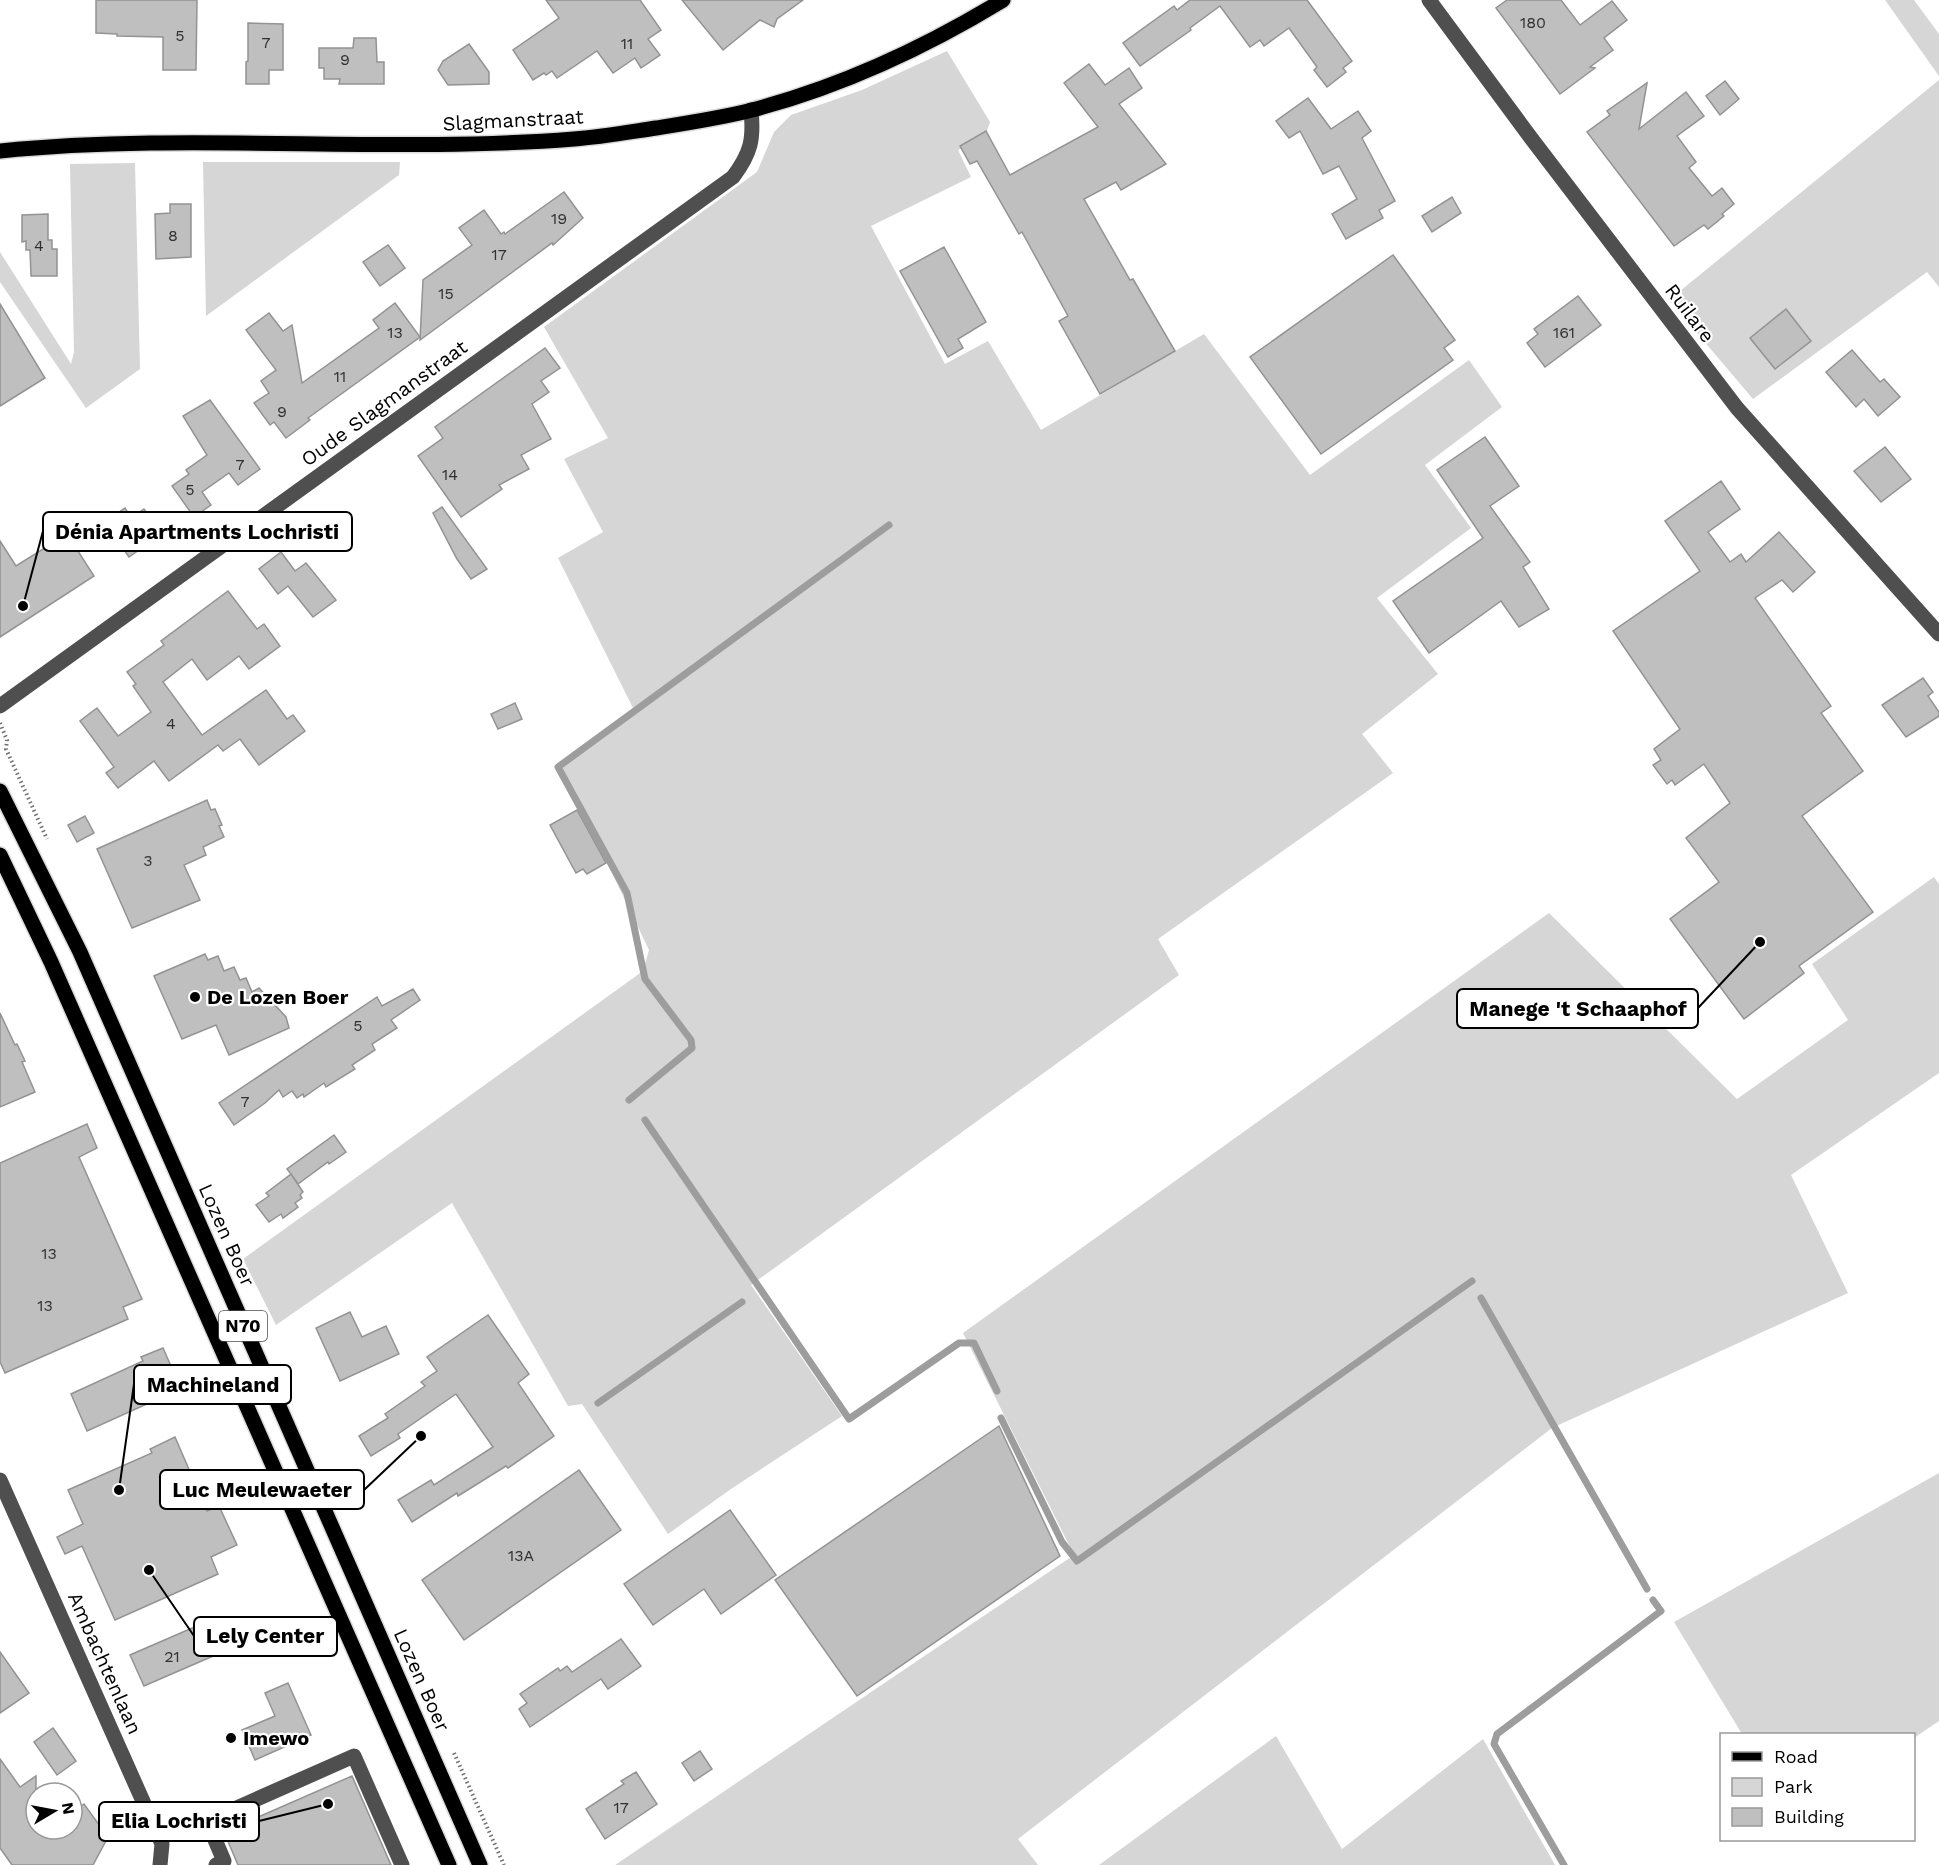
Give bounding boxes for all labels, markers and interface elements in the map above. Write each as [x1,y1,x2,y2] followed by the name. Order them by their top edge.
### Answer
[1520,13,1546,32] house number: 180
[175,26,185,45] house number: 5
[262,33,271,52] house number: 7
[621,34,633,53] house number: 11
[340,50,350,69] house number: 9
[442,104,585,136] street label: Slagmanstraat
[551,209,567,228] house number: 19
[168,226,178,245] house number: 8
[34,236,44,255] house number: 4
[491,245,507,264] house number: 17
[1660,279,1720,347] street label: Ruilare
[438,284,454,303] house number: 15
[387,323,403,342] house number: 13
[1553,323,1575,342] house number: 161
[296,334,472,471] street label: Oude Slagmanstraat
[334,367,346,386] house number: 11
[277,402,287,421] house number: 9
[236,455,245,474] house number: 7
[442,465,458,484] house number: 14
[185,480,195,499] house number: 5
[43,512,352,551] callout: Dénia Apartments Lochristi
[55,519,339,544] text: Dénia Apartments Lochristi
[166,714,176,733] house number: 4
[143,851,153,870] house number: 3
[207,985,349,1009] place label: De Lozen Boer
[1457,989,1698,1028] callout: Manege 't Schaaphof
[188,990,202,1004] marker: De Lozen Boer
[1469,996,1687,1021] text: Manege 't Schaaphof
[353,1016,363,1035] house number: 5
[241,1092,250,1111] house number: 7
[194,1180,260,1290] street label: Lozen Boer
[41,1244,57,1263] house number: 13
[37,1296,53,1315] house number: 13
[219,1311,267,1341] road number: N70
[134,1365,291,1404] callout: Machineland
[147,1372,279,1397] text: Machineland
[160,1470,364,1509] callout: Luc Meulewaeter
[172,1477,352,1502] text: Luc Meulewaeter
[508,1546,534,1565] house number: 13A
[63,1588,147,1738] street label: Ambachtenlaan
[194,1617,337,1656] callout: Lely Center
[206,1623,324,1648] text: Lely Center
[389,1625,455,1735] street label: Lozen Boer
[164,1647,180,1666] house number: 21
[243,1726,309,1750] place label: Imewo
[224,1731,238,1745] marker: Imewo
[1720,1733,1915,1841] legend
[1774,1746,1818,1767] text: Road
[1774,1776,1813,1797] text: Park
[24,1781,84,1841] north arrow
[613,1798,629,1817] house number: 17
[58,1801,79,1816] text: N
[99,1802,259,1841] callout: Elia Lochristi
[1774,1806,1844,1827] text: Building
[111,1808,247,1833] text: Elia Lochristi

